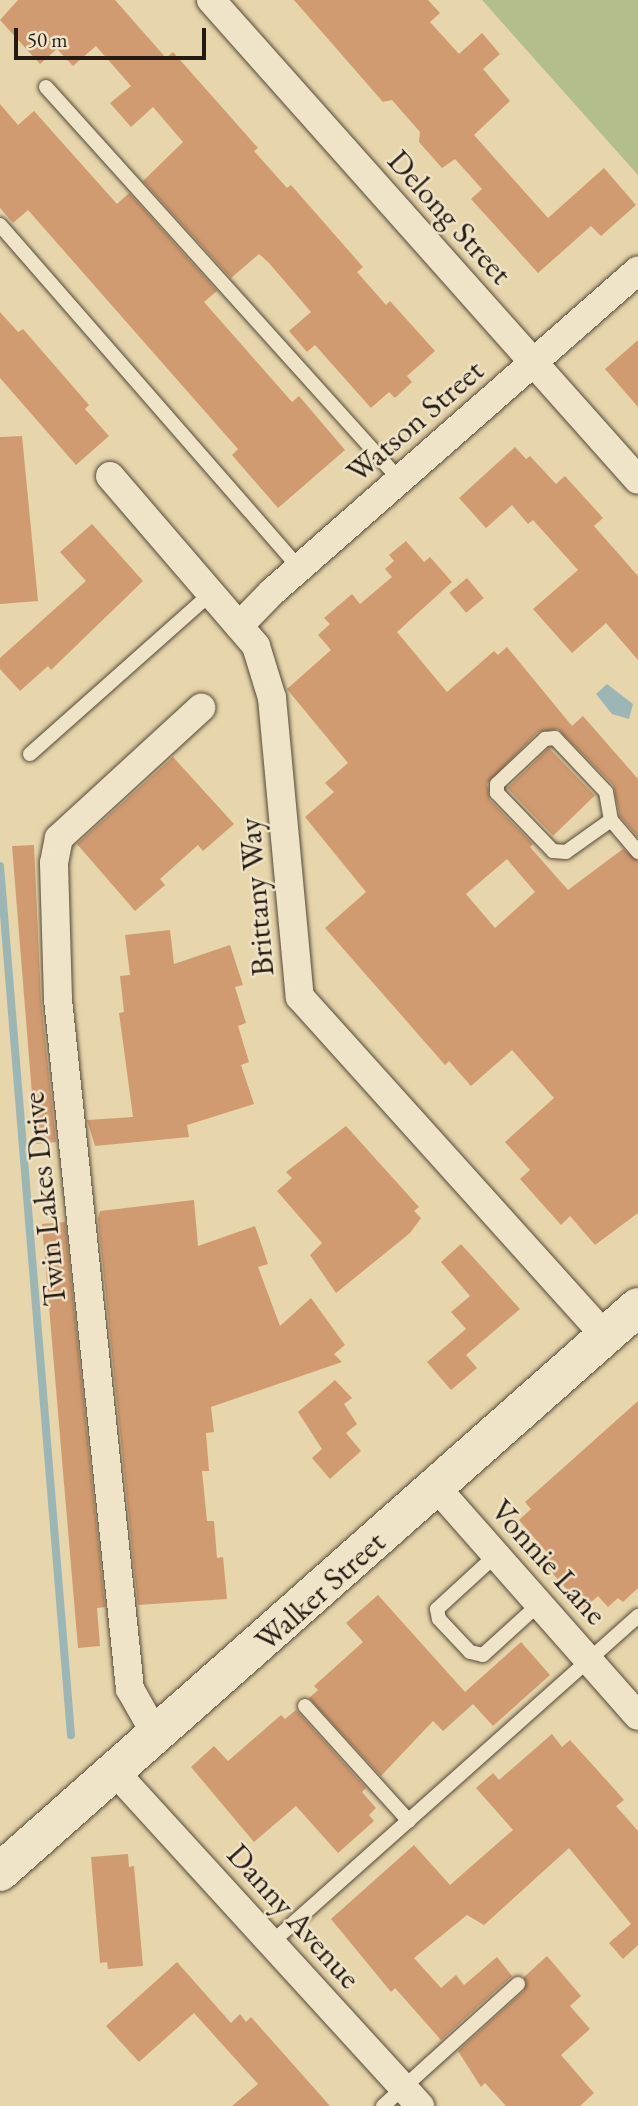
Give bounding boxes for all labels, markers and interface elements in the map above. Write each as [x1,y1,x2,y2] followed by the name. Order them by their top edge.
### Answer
[18,14,210,58] scale bar
[27,26,68,53] text: 50 m
[380,142,520,292] street label: Delong Street
[339,351,491,491] street label: Watson Street
[230,816,282,978] street label: Brittany Way
[14,1090,74,1308] street label: Twin Lakes Drive
[483,1491,615,1633] street label: Vonnie Lane
[247,1523,393,1659] street label: Walker Street
[219,1836,369,1996] street label: Danny Avenue

